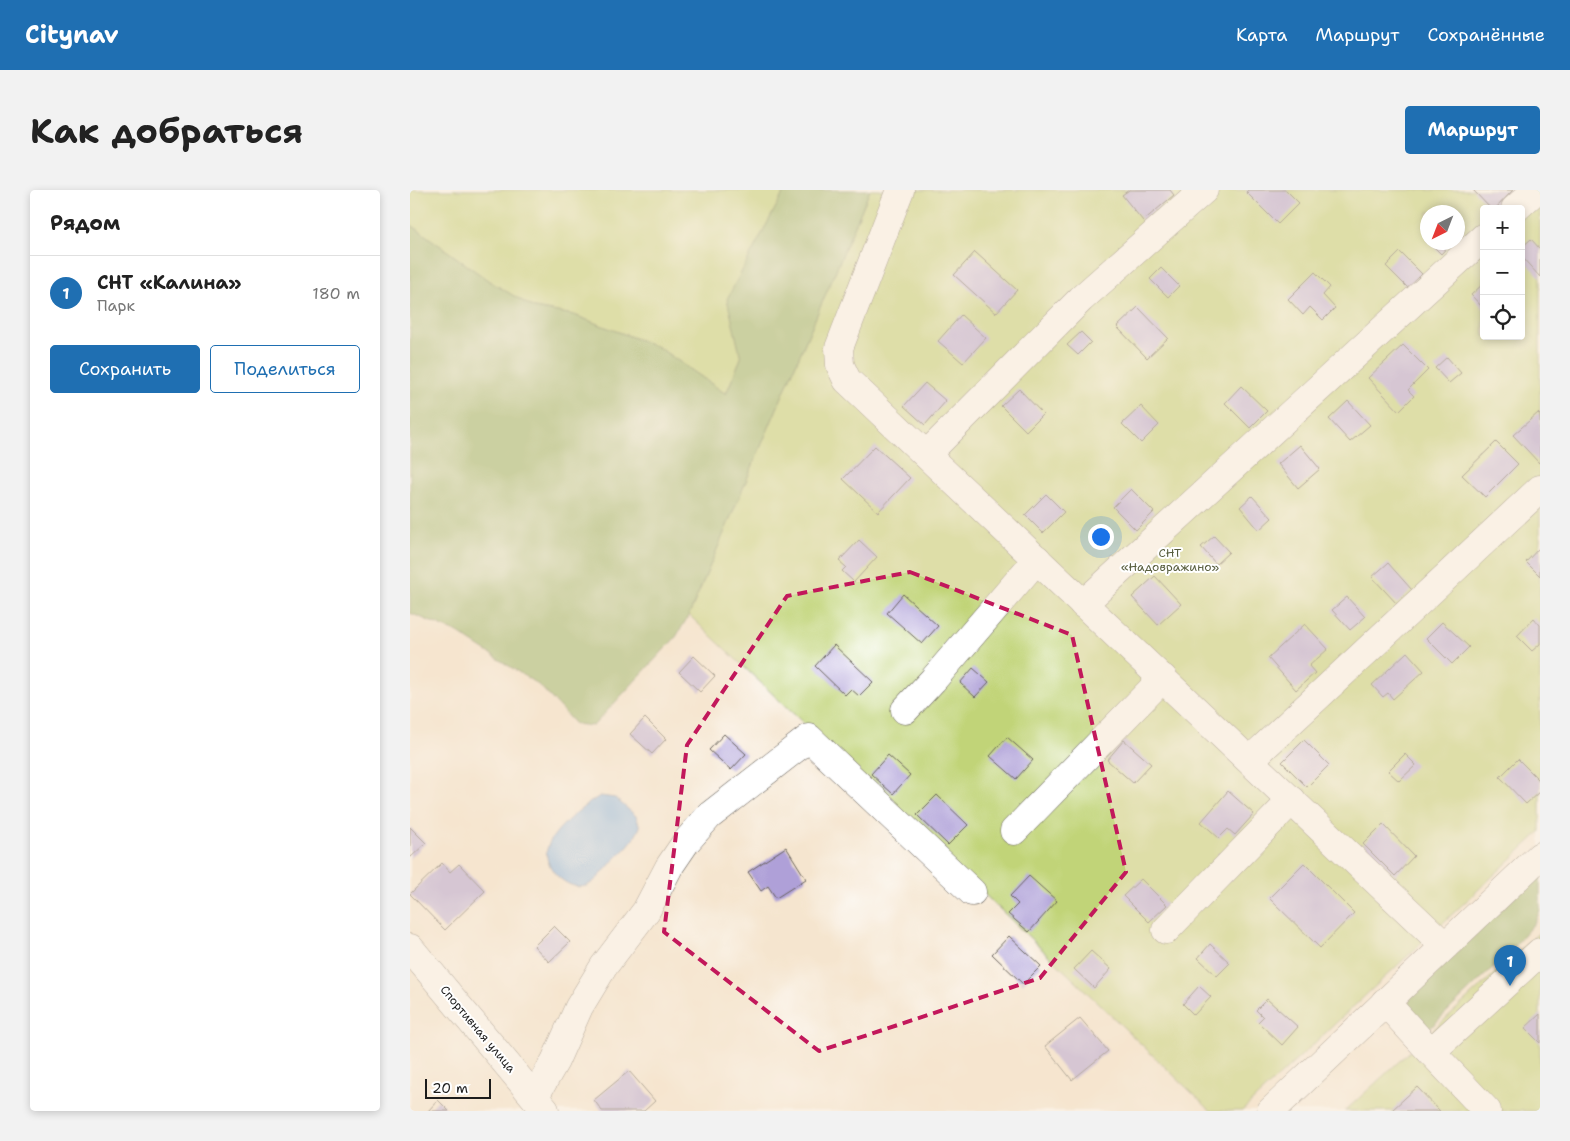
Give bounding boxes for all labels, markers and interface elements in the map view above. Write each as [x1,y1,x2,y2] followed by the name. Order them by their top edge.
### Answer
[25,19,119,51] text: Citynav
[1236,23,1287,47] text: Карта
[1315,23,1399,47] text: Маршрут
[1427,23,1545,47] text: Сохранённые
[1405,106,1540,154] button: Маршрут
[30,107,303,154] text: Как добраться
[1420,205,1465,250] north arrow
[1480,205,1525,340] map controls
[1480,205,1525,250] button: +
[50,209,120,237] text: Рядом
[1480,250,1525,295] button: −
[97,270,241,295] text: СНТ «Калина»
[62,283,70,304] text: 1
[312,283,360,304] text: 180 m
[97,295,135,316] text: Парк
[1480,295,1525,340] button: locate
[50,345,200,393] button: Сохранить
[210,345,360,393] button: Поделиться
[1088,524,1114,550] your location
[1121,545,1219,575] park label: СНТ «Надовражино»
[1494,945,1526,986] pin: 1
[437,982,520,1076] street label: Спортивная улица
[425,1076,491,1099] scale bar
[432,1079,468,1097] text: 20 m

